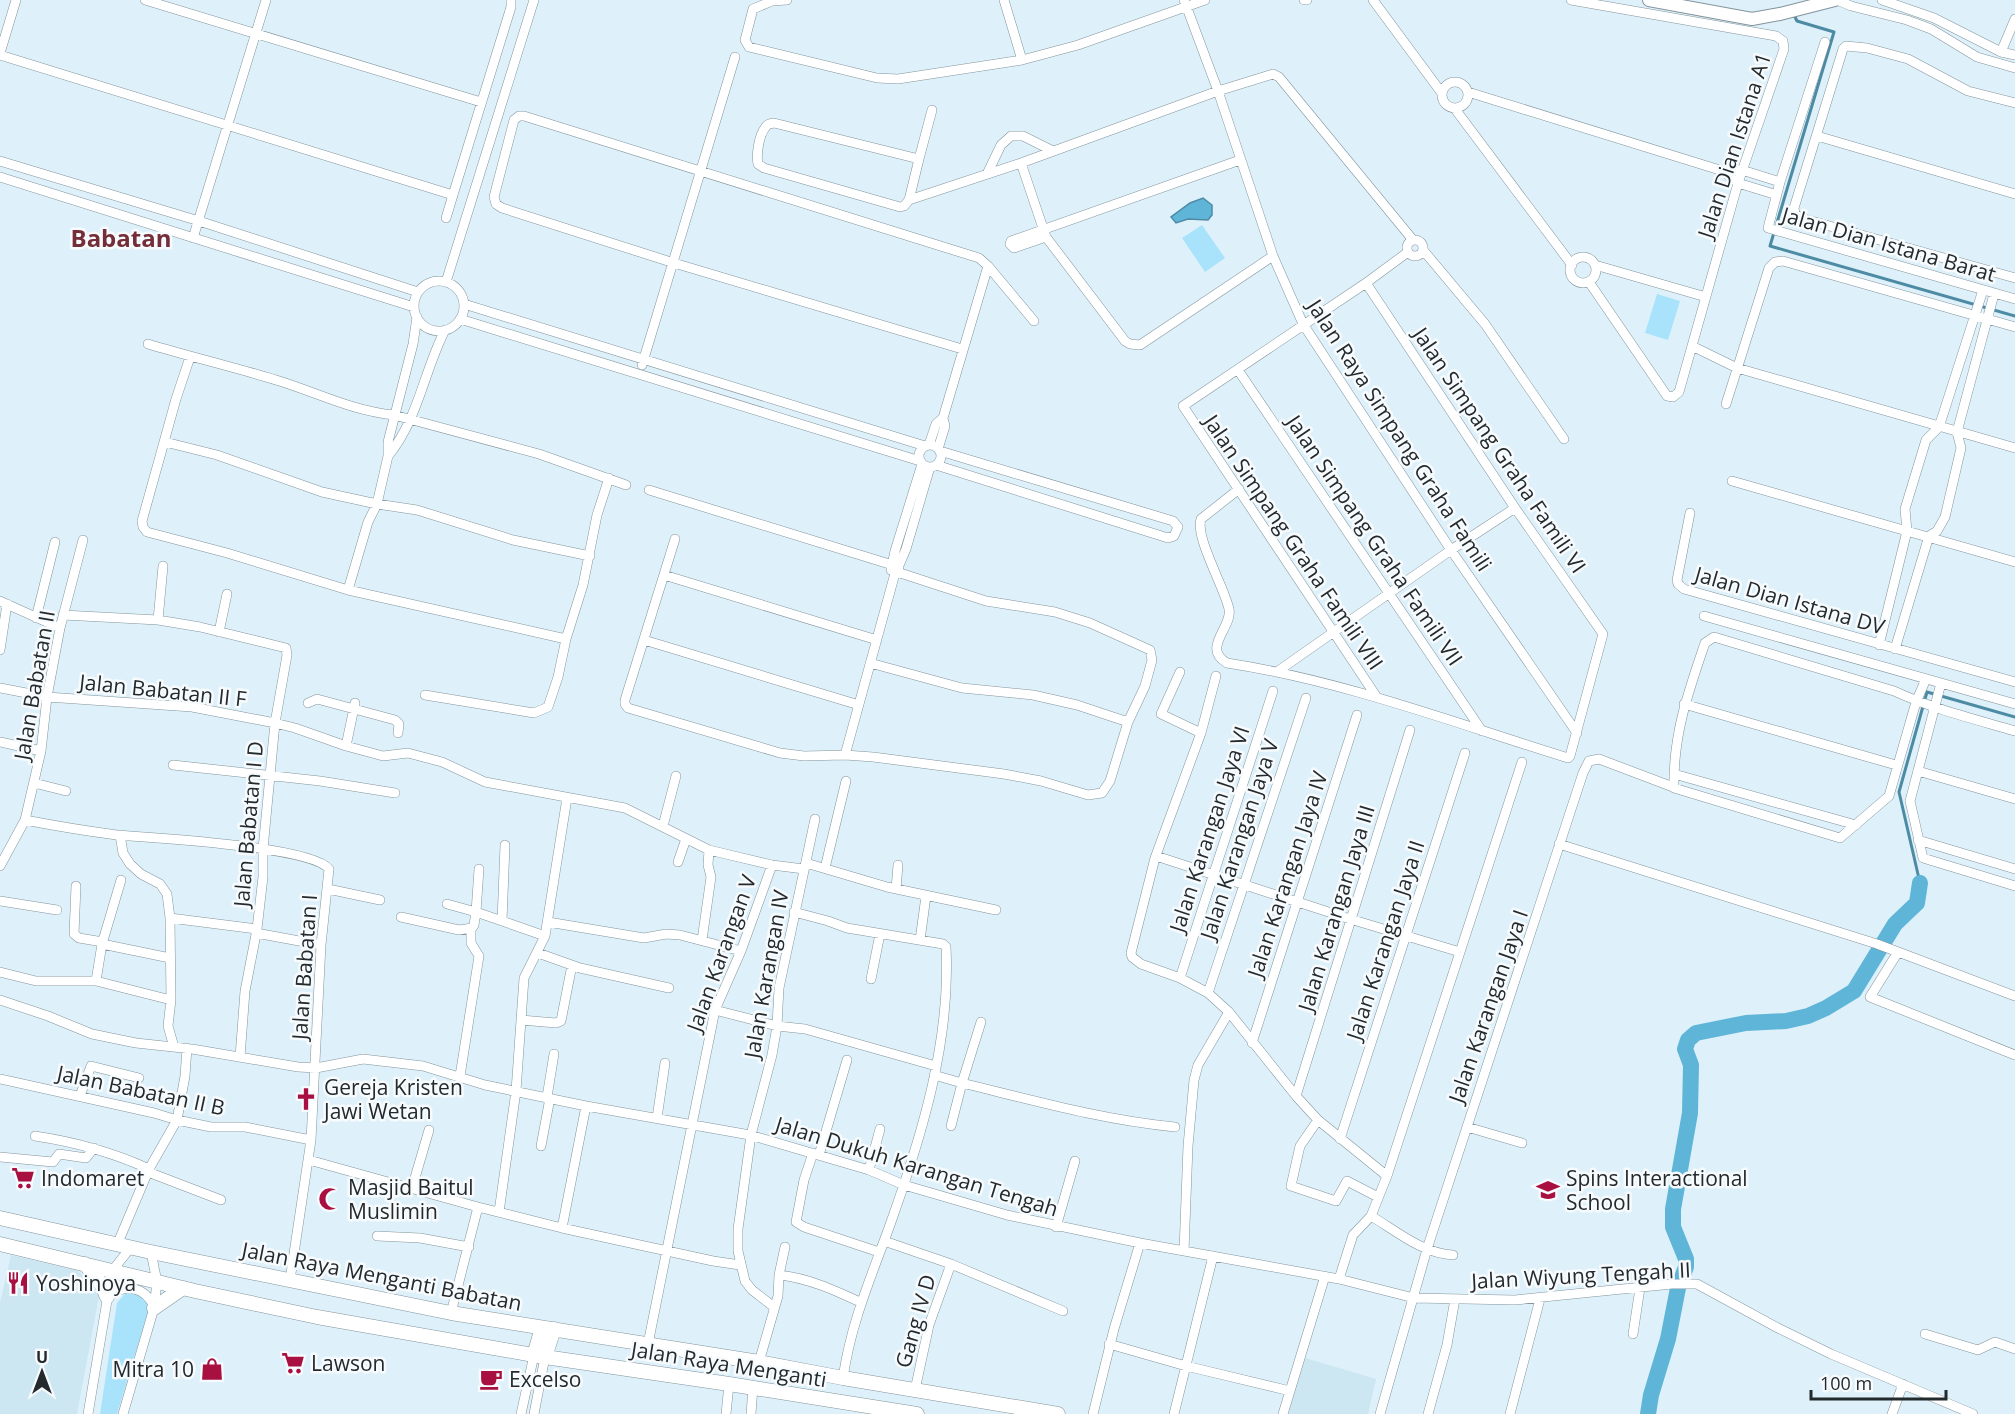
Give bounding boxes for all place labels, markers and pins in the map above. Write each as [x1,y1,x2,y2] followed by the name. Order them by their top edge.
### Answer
[322,1073,463,1125] place label: Gereja Kristen Jawi Wetan
[293,1086,319,1112] church icon: Gereja Kristen Jawi Wetan
[41,1164,144,1192] place label: Indomaret
[1566,1164,1748,1216] place label: Spins Interactional School
[10,1165,36,1191] supermarket icon: Indomaret
[348,1173,474,1225] place label: Masjid Baitul Muslimin
[1535,1177,1561,1203] school or university icon: Spins Interactional School
[317,1186,343,1212] mosque icon: Masjid Baitul Muslimin
[36,1269,136,1297] place label: Yoshinoya
[5,1270,31,1296] restaurant icon: Yoshinoya
[311,1349,385,1377] place label: Lawson
[280,1350,306,1376] supermarket icon: Lawson
[113,1355,194,1383] place label: Mitra 10
[199,1356,225,1382] shop icon: Mitra 10
[509,1365,581,1393] place label: Excelso
[478,1366,504,1392] cafe icon: Excelso

